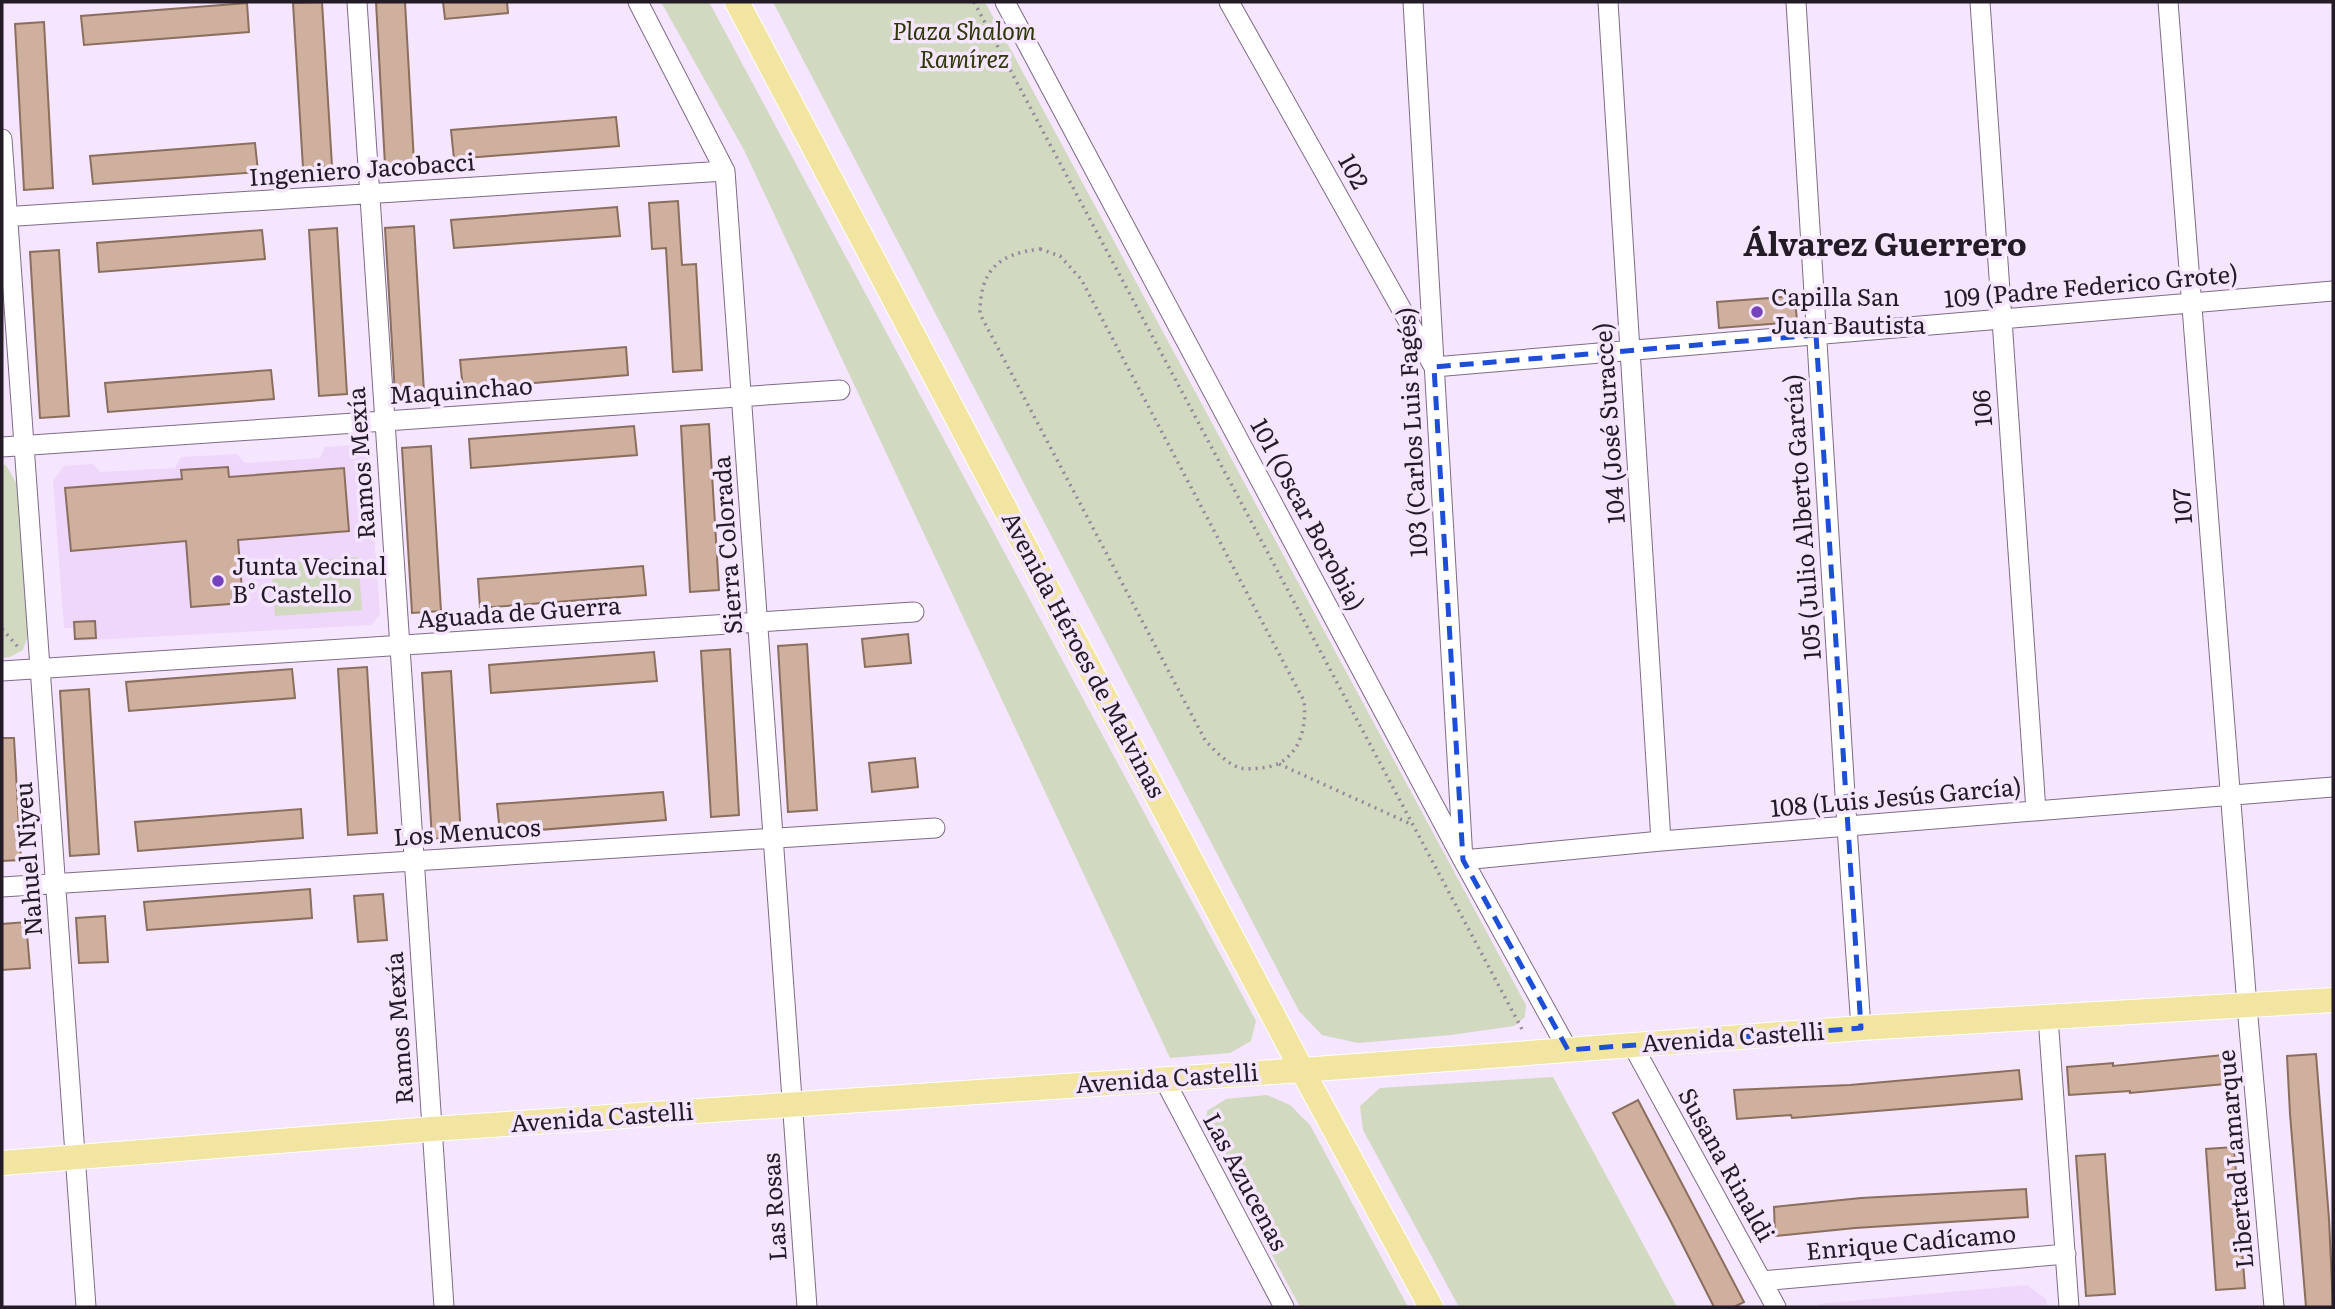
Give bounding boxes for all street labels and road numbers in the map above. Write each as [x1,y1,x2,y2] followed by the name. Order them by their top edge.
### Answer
[248,142,476,193] street label: Ingeniero Jacobacci
[1331,147,1379,195] street label: 102
[1942,254,2239,315] street label: 109 (Padre Federico Grote)
[1386,306,1435,558] street label: 103 (Carlos Luis Fagés)
[1583,321,1632,525] street label: 104 (José Suracce)
[388,366,534,411] street label: Maquinchao
[1773,373,1828,661] street label: 105 (Julio Alberto García)
[337,386,382,541] street label: Ramos Mexía
[1962,389,1999,428] street label: 106
[1244,411,1375,616] street label: 101 (Oscar Borobia)
[702,455,749,636] street label: Sierra Colorada
[2162,487,2199,525] street label: 107
[995,504,1176,803] street label: Avenida Héroes de Malvinas
[416,586,622,635] street label: Aguada de Guerra
[1769,767,2023,824] street label: 108 (Luis Jesús García)
[4,781,49,938] street label: Nahuel Niyeu
[392,808,542,853] street label: Los Menucos
[375,951,420,1106] street label: Ramos Mexía
[1640,1012,1825,1059] street label: Avenida Castelli
[2207,1048,2261,1270] street label: Libertad Lamarque
[1074,1053,1259,1100] street label: Avenida Castelli
[1671,1080,1785,1247] street label: Susana Rinaldi
[509,1092,694,1139] street label: Avenida Castelli
[1196,1106,1298,1256] street label: Las Azucenas
[751,1152,794,1262] street label: Las Rosas
[1804,1214,2017,1267] street label: Enrique Cadícamo

